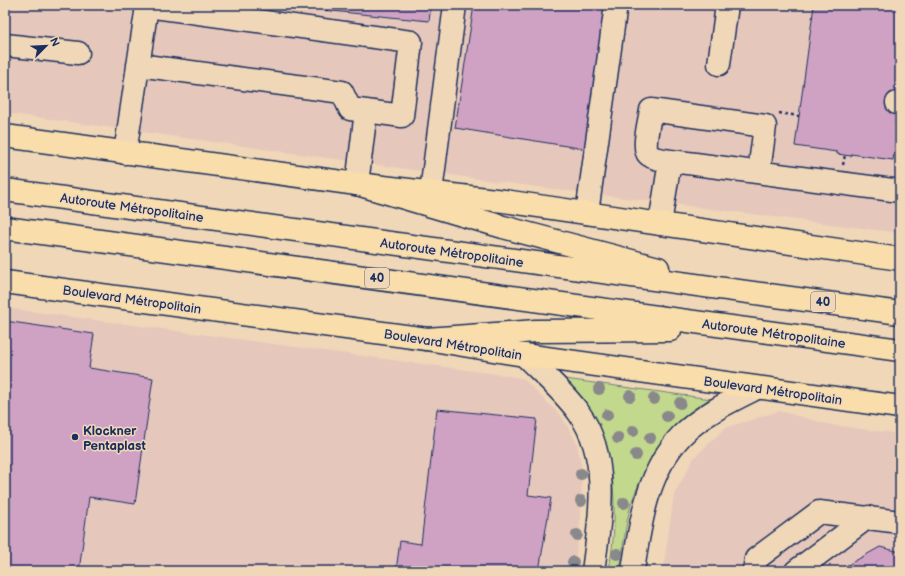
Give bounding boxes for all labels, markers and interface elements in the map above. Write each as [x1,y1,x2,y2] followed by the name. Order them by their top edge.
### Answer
[26,26,66,66] north arrow
[47,36,62,49] text: N
[59,190,205,226] street label: Autoroute Métropolitaine
[379,235,525,271] street label: Autoroute Métropolitaine
[365,268,389,288] road number: 40
[62,282,202,318] street label: Boulevard Métropolitain
[811,292,835,312] road number: 40
[701,316,847,352] street label: Autoroute Métropolitaine
[383,326,523,364] street label: Boulevard Métropolitain
[703,373,843,409] street label: Boulevard Métropolitain
[83,423,146,454] place label: Klockner Pentaplast
[70,432,80,442] marker: Klockner Pentaplast

